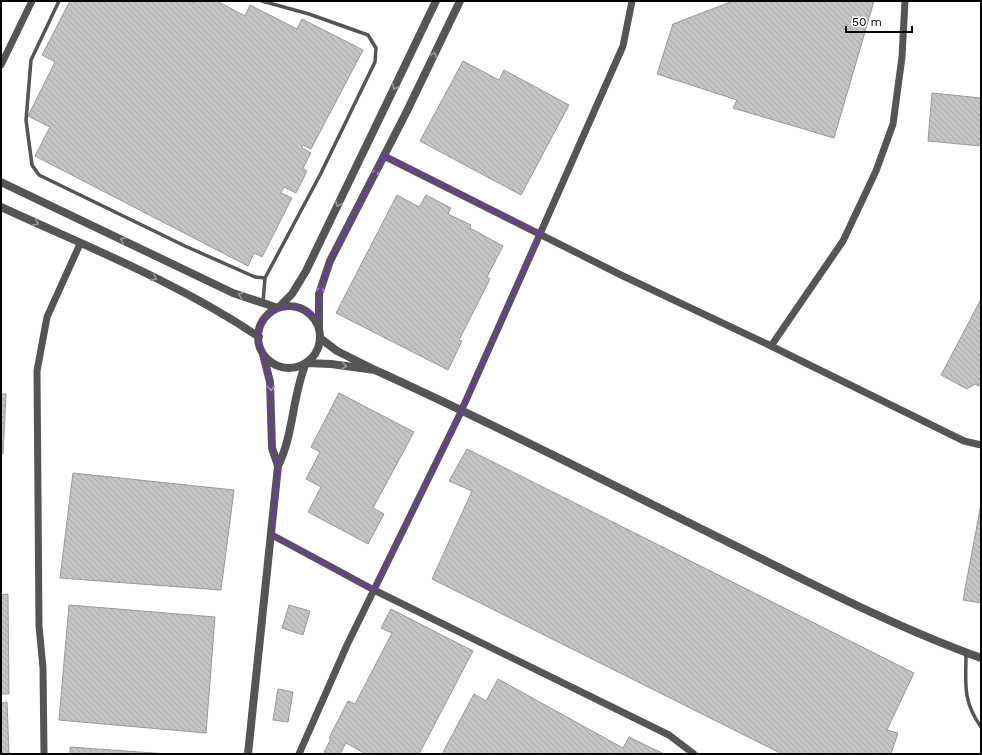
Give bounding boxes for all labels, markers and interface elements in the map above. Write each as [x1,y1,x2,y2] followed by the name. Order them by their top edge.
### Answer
[846,8,912,34] scale bar
[852,15,882,29] text: 50 m
[429,52,437,60] one-way arrow
[392,82,400,90] one-way arrow
[371,168,379,176] one-way arrow
[335,199,343,207] one-way arrow
[32,218,40,226] one-way arrow
[120,237,128,245] one-way arrow
[150,273,157,281] one-way arrow
[316,286,324,292] one-way arrow
[238,291,245,300] one-way arrow
[341,361,347,370] one-way arrow
[266,385,275,391] one-way arrow

